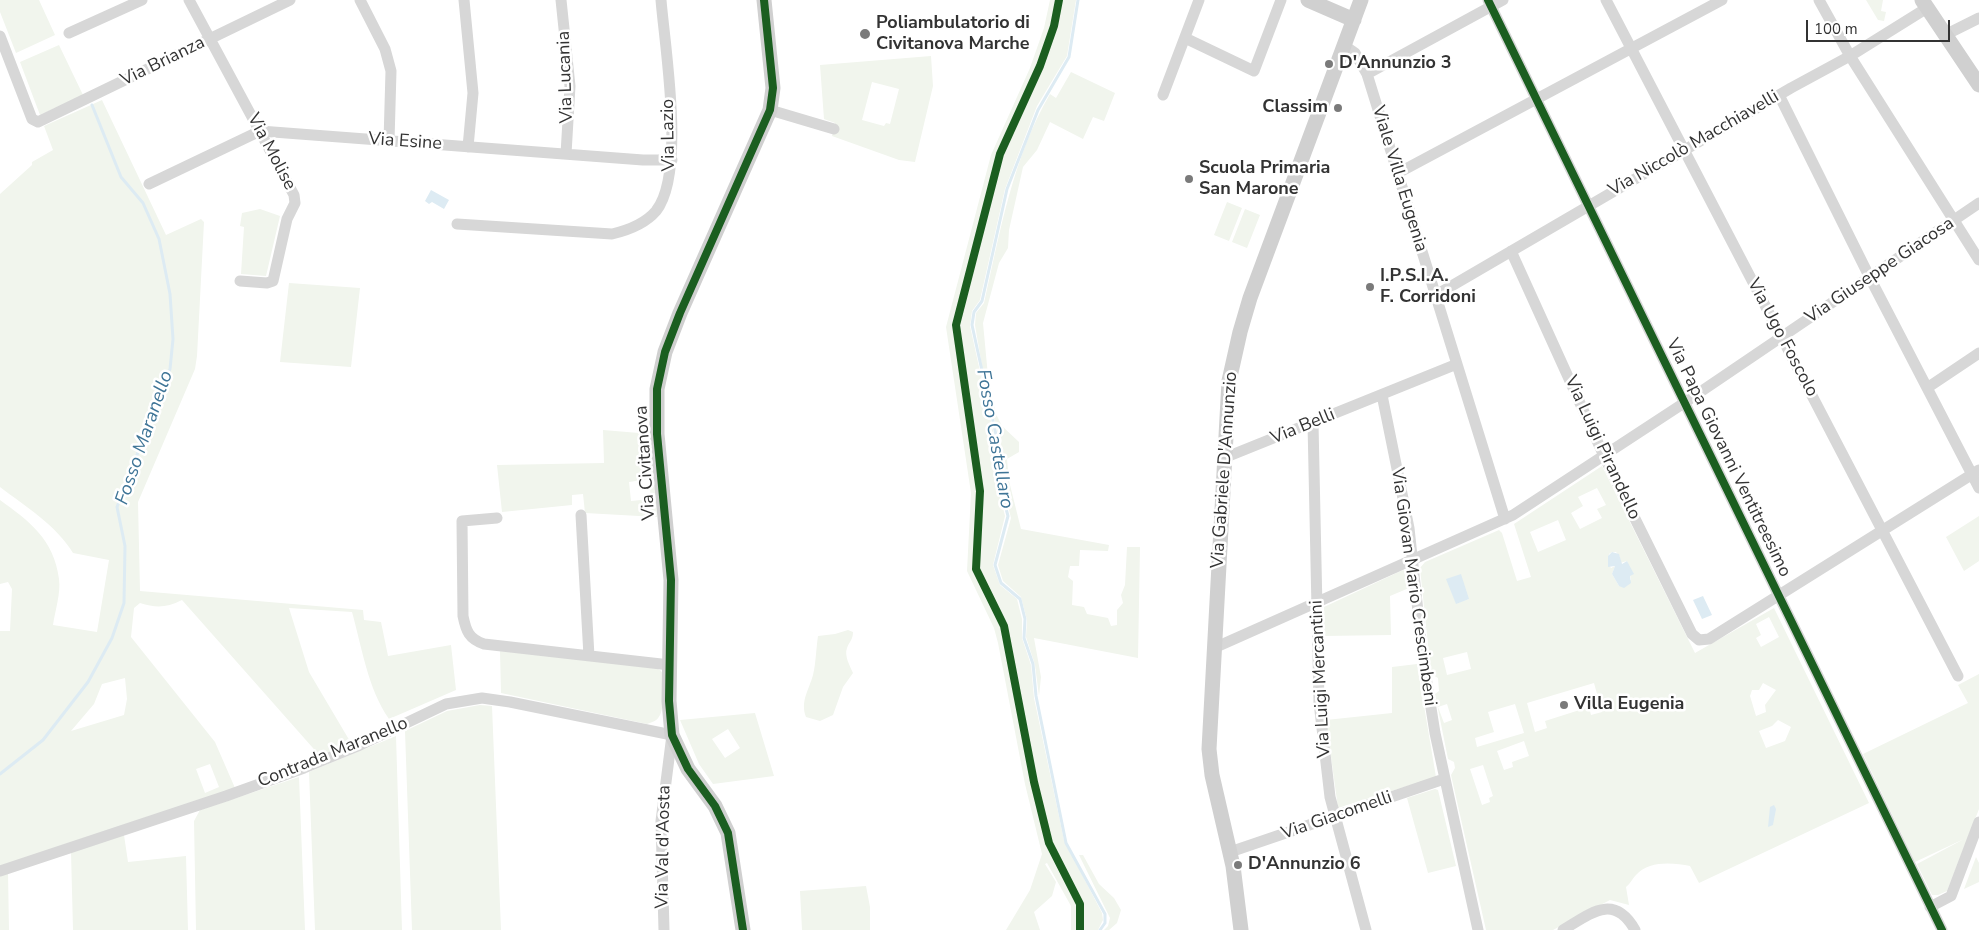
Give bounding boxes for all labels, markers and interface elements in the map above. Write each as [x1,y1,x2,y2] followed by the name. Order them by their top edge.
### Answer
[1809,10,1953,42] scale bar
[876,13,1030,56] place label: Poliambulatorio di Civitanova Marche
[1814,19,1858,39] text: 100 m
[858,27,872,41] marker: Poliambulatorio di Civitanova Marche
[554,31,578,123] street label: Via Lucania
[117,32,209,92] street label: Via Brianza
[1339,53,1452,75] place label: D'Annunzio 3
[1323,58,1335,70] marker: D'Annunzio 3
[1605,86,1783,202] street label: Via Niccolò Macchiavelli
[1262,97,1328,119] place label: Classim
[658,99,680,171] street label: Via Lazio
[1332,102,1344,114] marker: Classim
[1367,103,1431,255] street label: Viale Villa Eugenia
[242,110,300,194] street label: Via Molise
[367,129,443,155] street label: Via Esine
[1199,158,1330,200] place label: Scuola Primaria San Marone
[1183,173,1195,185] marker: Scuola Primaria San Marone
[1802,213,1958,329] street label: Via Giuseppe Giacosa
[1380,266,1476,308] place label: I.P.S.I.A. F. Corridoni
[1742,275,1822,401] street label: Via Ugo Foscolo
[1364,281,1376,293] marker: I.P.S.I.A. F. Corridoni
[1661,335,1795,581] street label: Via Papa Giovanni Ventitreesimo
[111,368,179,508] water label: Fosso Maranello
[971,368,1017,510] water label: Fosso Castellaro
[1207,371,1243,569] street label: Via Gabriele D'Annunzio
[1559,373,1645,523] street label: Via Luigi Pirandello
[1268,404,1338,450] street label: Via Belli
[631,405,661,521] street label: Via Civitanova
[1386,466,1440,708] street label: Via Giovan Mario Crescimbeni
[1306,599,1336,759] street label: Via Luigi Mercantini
[1574,694,1684,716] place label: Villa Eugenia
[1558,699,1570,711] marker: Villa Eugenia
[255,713,411,793] street label: Contrada Maranello
[652,785,676,909] street label: Via Val d'Aosta
[1279,787,1395,845] street label: Via Giacomelli
[1248,854,1361,876] place label: D'Annunzio 6
[1232,859,1244,871] marker: D'Annunzio 6

